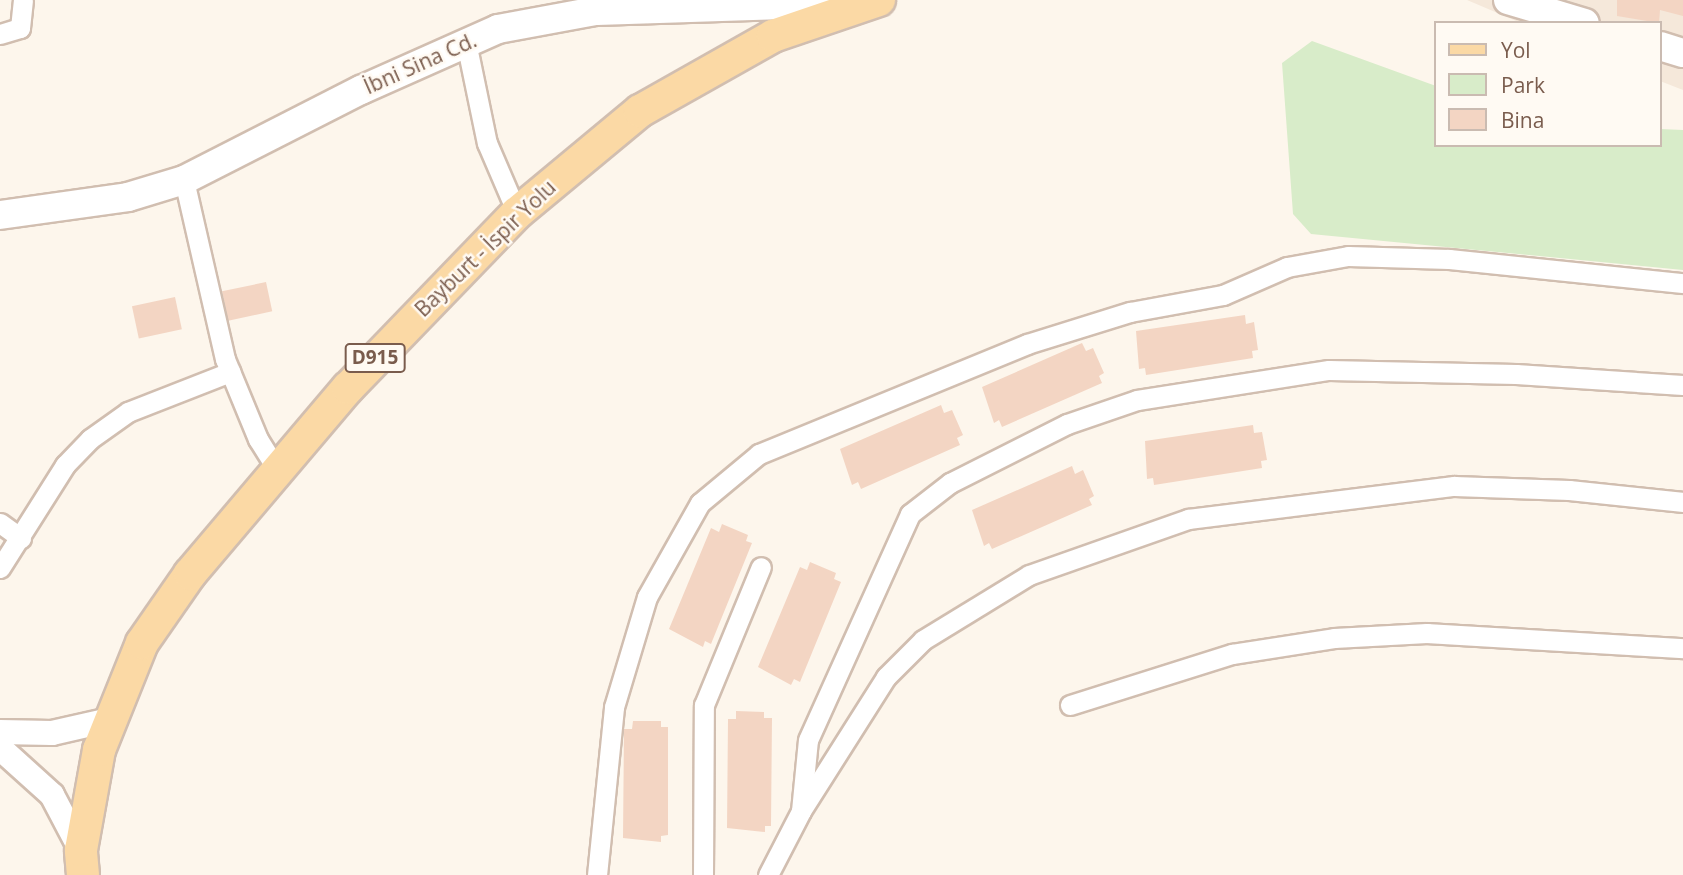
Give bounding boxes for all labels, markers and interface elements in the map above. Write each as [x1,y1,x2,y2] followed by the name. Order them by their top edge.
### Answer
[1434,21,1662,147] legend
[360,27,480,99] street label: İbni Sina Cd.
[1501,36,1531,64] text: Yol
[1501,71,1545,99] text: Park
[1501,106,1544,134] text: Bina
[409,174,561,322] street label: Bayburt - İspir Yolu
[344,342,406,374] road number: D915

